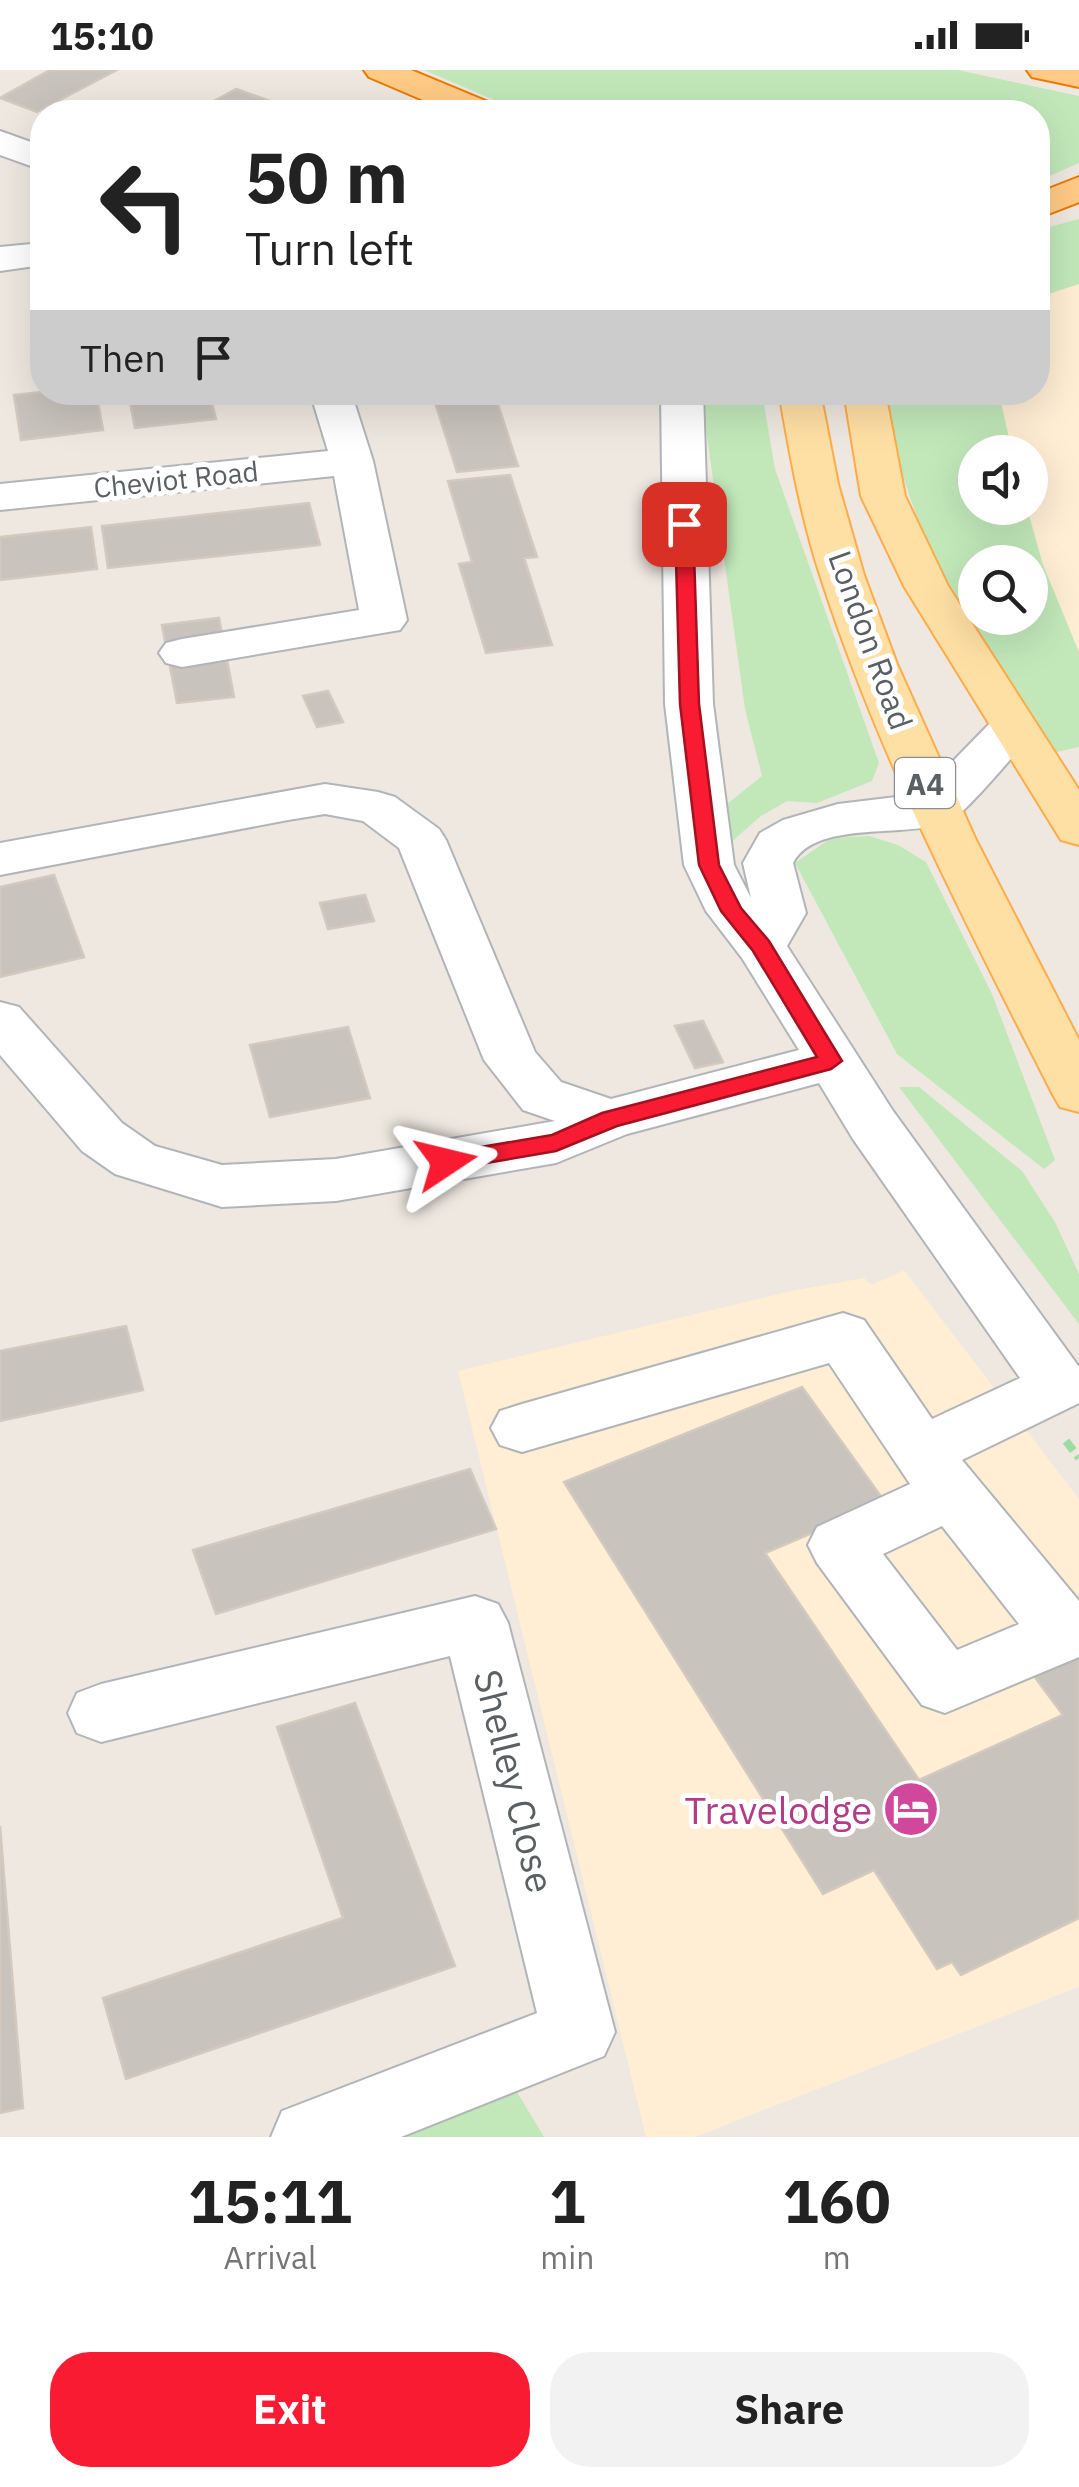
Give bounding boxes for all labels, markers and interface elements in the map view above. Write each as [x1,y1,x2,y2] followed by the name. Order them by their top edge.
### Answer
[50,11,154,60] text: 15:10
[245,131,408,222] text: 50 m
[80,140,210,270] icon: left
[245,219,414,277] text: Turn left
[186,330,241,385] icon: arrive
[80,333,166,382] text: Then
[958,435,1048,635] map controls
[958,435,1048,525] button: sound
[92,452,260,506] street label: Cheviot Road
[642,482,727,567] pin
[657,497,712,552] icon: arrive
[819,545,923,735] street label: London Road
[958,545,1048,635] button: search
[895,758,955,808] road number: A4
[394,1110,498,1214] position arrow
[464,1664,566,1898] street label: Shelley Close
[881,1779,941,1839] hotel icon: Travelodge
[685,1785,872,1834] place label: Travelodge
[188,2161,352,2240] text: 15:11
[549,2161,585,2240] text: 1
[783,2161,891,2240] text: 160
[224,2236,317,2278] text: Arrival
[540,2236,594,2278] text: min
[823,2236,851,2278] text: m
[50,2352,530,2467] button: Exit
[550,2352,1029,2467] button: Share

